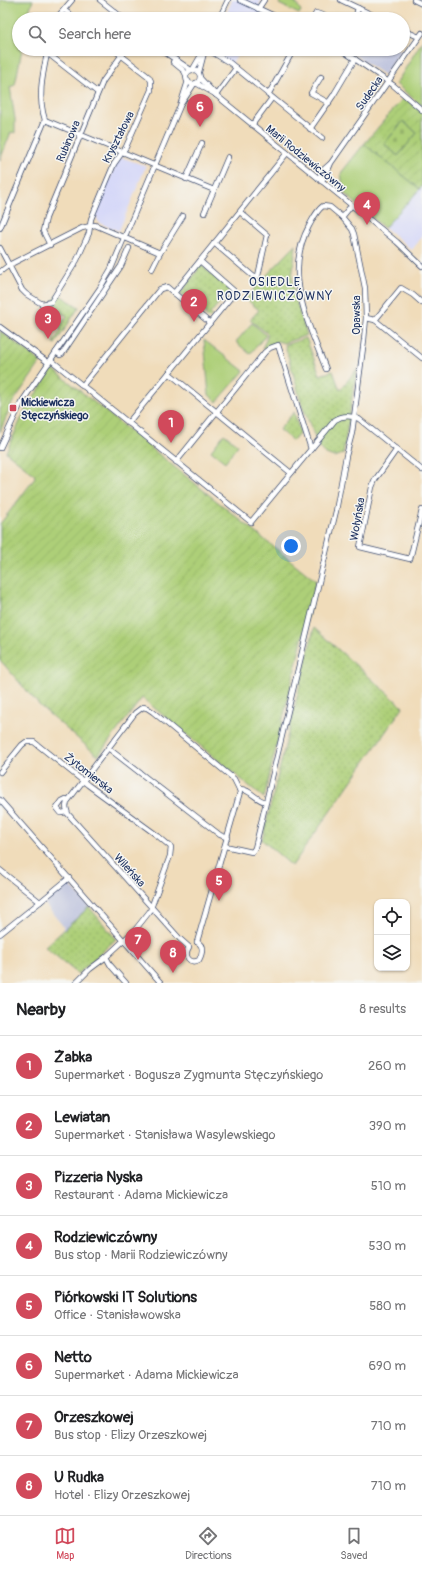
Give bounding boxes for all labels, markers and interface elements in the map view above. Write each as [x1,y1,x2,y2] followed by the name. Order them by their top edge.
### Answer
[12,12,410,56] search box
[26,23,48,45] icon: search
[58,25,131,44] text: Search here
[353,74,386,113] street label: Sudecka
[187,94,213,127] pin: 6
[100,109,137,165] street label: Kryształowa
[54,118,83,164] street label: Rubinowa
[263,122,348,195] street label: Marii Rodziewiczówny
[354,192,380,225] pin: 4
[217,275,333,304] district label: OSIEDLE RODZIEWICZÓWNY
[181,289,207,322] pin: 2
[350,295,363,335] street label: Opawska
[35,306,61,339] pin: 3
[21,396,88,422] place label: Mickiewicza Stęczyńskiego
[8,403,18,413] marker: Mickiewicza Stęczyńskiego
[158,410,184,443] pin: 1
[347,496,368,542] street label: Wołyńska
[281,536,301,556] your location
[62,750,116,796] street label: Żytomierska
[111,851,148,890] street label: Wileńska
[206,868,232,901] pin: 5
[374,899,410,971] map controls
[374,899,410,935] button: locate
[125,927,151,960] pin: 7
[374,935,410,971] button: layers
[160,940,186,973] pin: 8
[16,999,65,1020] text: Nearby
[360,1001,406,1017] text: 8 results
[54,1048,92,1067] text: Żabka
[26,1058,32,1074] text: 1
[368,1058,406,1074] text: 260 m
[54,1067,323,1083] text: Supermarket · Bogusza Zygmunta Stęczyńskiego
[54,1108,110,1127] text: Lewiatan
[25,1118,33,1134] text: 2
[369,1118,406,1134] text: 390 m
[54,1127,276,1143] text: Supermarket · Stanisława Wasylewskiego
[54,1168,143,1187] text: Pizzeria Nyska
[25,1178,33,1194] text: 3
[371,1178,406,1194] text: 510 m
[54,1187,228,1203] text: Restaurant · Adama Mickiewicza
[54,1228,157,1247] text: Rodziewiczówny
[25,1238,33,1254] text: 4
[368,1238,406,1254] text: 530 m
[54,1247,228,1263] text: Bus stop · Marii Rodziewiczówny
[54,1288,197,1307] text: Piórkowski IT Solutions
[25,1298,33,1314] text: 5
[369,1298,406,1314] text: 580 m
[54,1307,181,1323] text: Office · Stanisławowska
[54,1348,92,1367] text: Netto
[25,1358,33,1374] text: 6
[368,1358,406,1374] text: 690 m
[54,1367,239,1383] text: Supermarket · Adama Mickiewicza
[54,1408,134,1427] text: Orzeszkowej
[26,1418,32,1434] text: 7
[371,1418,406,1434] text: 710 m
[54,1427,207,1443] text: Bus stop · Elizy Orzeszkowej
[54,1468,104,1487] text: U Rudka
[26,1478,32,1494] text: 8
[371,1478,406,1494] text: 710 m
[54,1487,190,1503] text: Hotel · Elizy Orzeszkowej
[54,1525,76,1562] tab: Map
[185,1525,232,1562] tab: Directions
[340,1525,368,1562] tab: Saved

